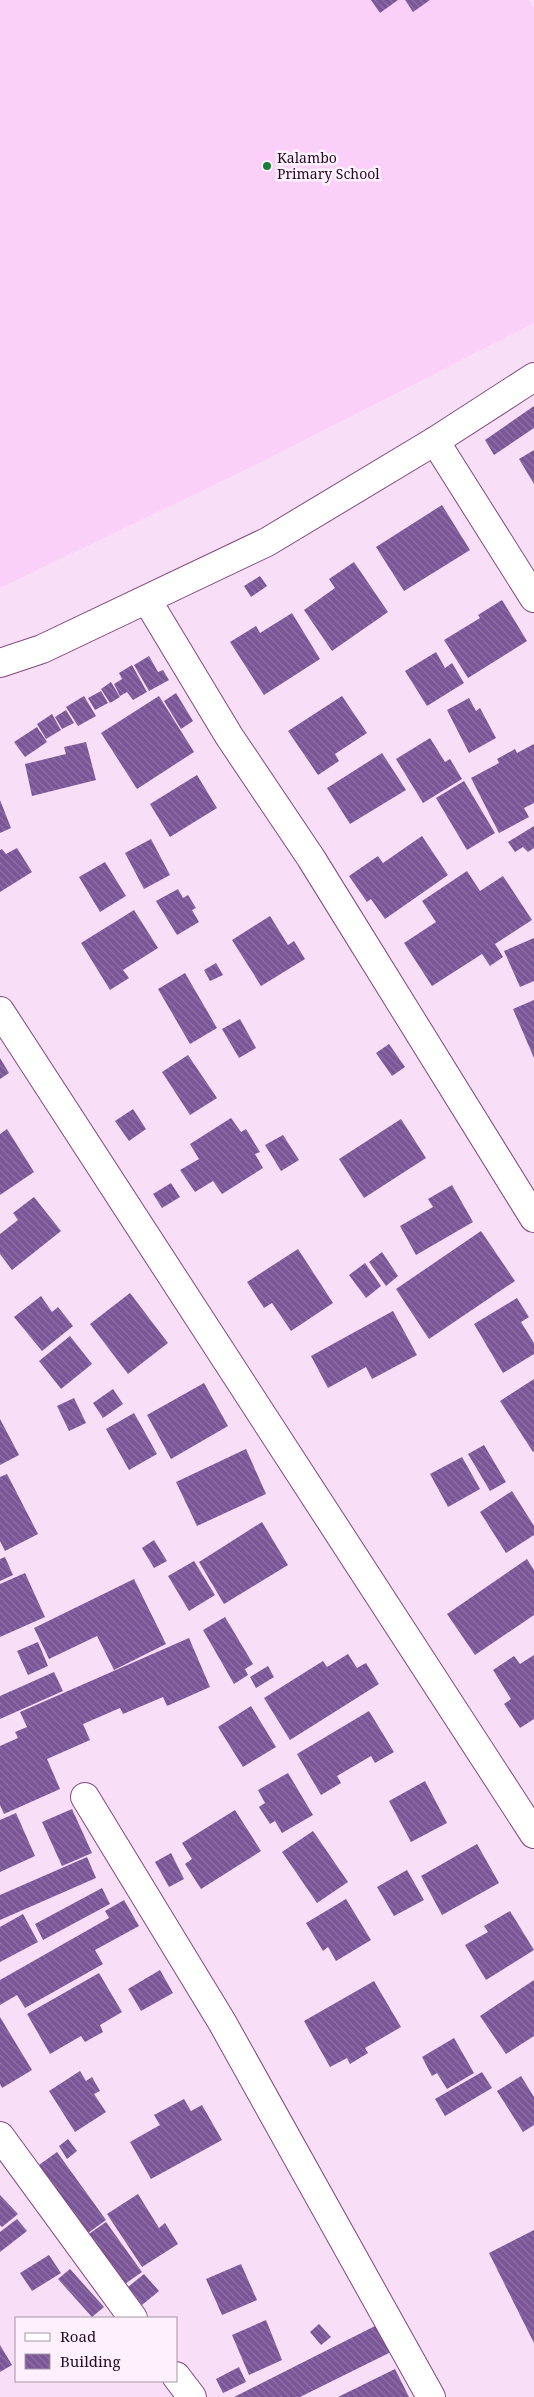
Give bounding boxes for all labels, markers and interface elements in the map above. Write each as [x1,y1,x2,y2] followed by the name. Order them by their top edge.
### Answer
[277,148,380,183] place label: Kalambo Primary School
[261,160,273,172] marker: Kalambo Primary School
[15,2317,178,2382] legend
[60,2326,96,2346] text: Road
[60,2351,121,2371] text: Building

